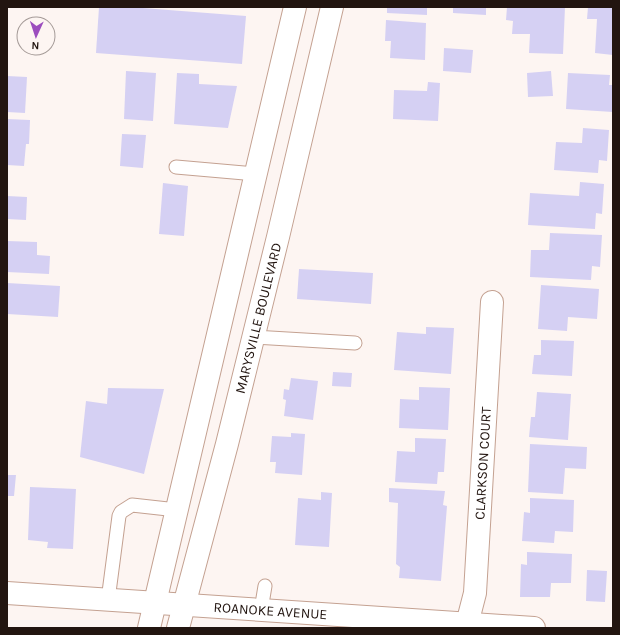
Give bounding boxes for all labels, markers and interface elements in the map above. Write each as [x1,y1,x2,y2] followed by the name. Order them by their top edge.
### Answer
[16,16,56,56] north arrow
[31,39,40,52] text: N
[232,241,285,396] street label: MARYSVILLE BOULEVARD
[471,406,495,520] street label: CLARKSON COURT
[213,599,328,623] street label: ROANOKE AVENUE

